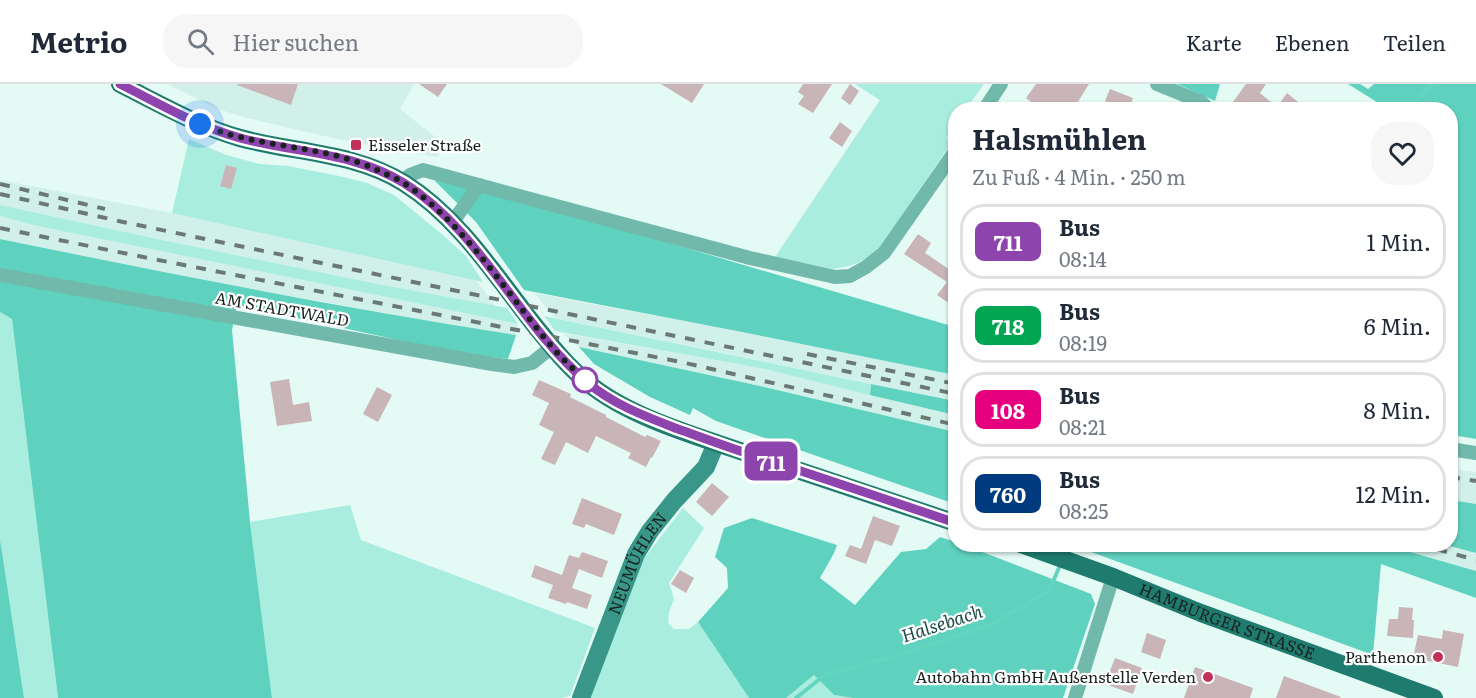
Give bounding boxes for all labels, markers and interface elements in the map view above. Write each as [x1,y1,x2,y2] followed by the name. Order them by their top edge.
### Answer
[163,14,583,68] search box
[30,20,127,62] text: Metrio
[184,25,217,58] icon: search
[232,25,359,58] text: Hier suchen
[1186,26,1242,57] text: Karte
[1275,26,1350,57] text: Ebenen
[1383,26,1446,57] text: Teilen
[185,109,215,139] your location
[972,117,1146,159] text: Halsmühlen
[1371,122,1434,185] button: heart
[368,132,481,156] place label: Eisseler Straße
[349,138,363,152] marker: Eisseler Straße
[972,161,1186,191] text: Zu Fuß · 4 Min. · 250 m
[1059,210,1100,243] text: Bus
[1367,225,1431,258] text: 1 Min.
[993,226,1023,257] text: 711
[1059,243,1107,273] text: 08:14
[213,284,351,332] street label: AM STADTWALD
[1059,294,1100,327] text: Bus
[1364,309,1431,342] text: 6 Min.
[992,310,1024,341] text: 718
[1059,327,1107,357] text: 08:19
[572,367,598,393] unlabelled marker
[1059,378,1100,411] text: Bus
[1363,393,1431,426] text: 8 Min.
[991,394,1025,425] text: 108
[1059,411,1106,441] text: 08:21
[736,442,806,481] line badge: 711
[756,446,786,477] text: 711
[1059,462,1100,495] text: Bus
[1355,477,1431,510] text: 12 Min.
[990,478,1026,509] text: 760
[1059,495,1108,525] text: 08:25
[601,507,672,618] street label: NEUMÜHLEN
[1136,576,1319,665] street label: HAMBURGER STRASSE
[898,597,986,648] water label: Halsebach
[1345,644,1426,668] place label: Parthenon
[1431,650,1445,664] marker: Parthenon
[916,664,1196,688] place label: Autobahn GmbH Außenstelle Verden
[1201,670,1215,684] marker: Autobahn GmbH Außenstelle Verden

